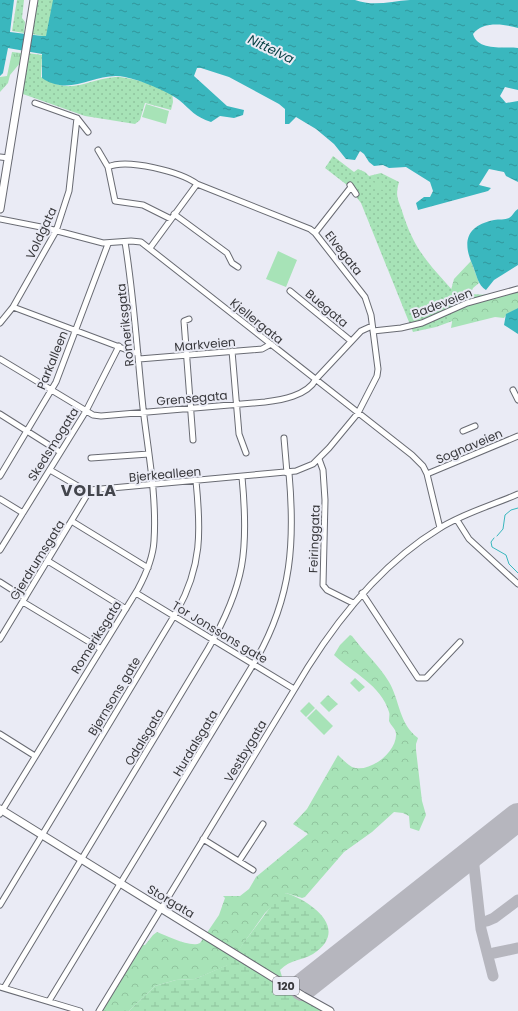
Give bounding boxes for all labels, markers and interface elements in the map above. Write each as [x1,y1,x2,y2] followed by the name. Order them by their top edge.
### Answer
[245,30,297,68] water label: Nittelva
[22,204,60,262] street label: Voldgata
[321,227,367,279] street label: Elvegata
[112,283,138,367] street label: Romeriksgata
[409,284,475,322] street label: Badeveien
[302,285,352,331] street label: Buegata
[227,294,287,348] street label: Kjellergata
[32,328,72,392] street label: Parkalleen
[174,333,236,355] street label: Markveien
[156,386,228,410] street label: Grensegata
[24,404,82,484] street label: Skedsmogata
[433,424,505,468] street label: Sognaveien
[128,462,202,486] street label: Bjerkealleen
[61,479,117,502] district label: VOLLA
[304,505,324,573] street label: Feiringgata
[5,517,69,603] street label: Gjerdrumsgata
[67,597,125,677] street label: Romeriksgata
[169,597,271,667] street label: Tor Jonssons gate
[84,653,144,739] street label: Bjørnsons gate
[120,705,168,769] street label: Odalsgata
[169,707,221,779] street label: Hurdalsgata
[220,717,270,785] street label: Vestbygata
[144,880,198,922] street label: Storgata
[273,977,299,995] road number: 120

